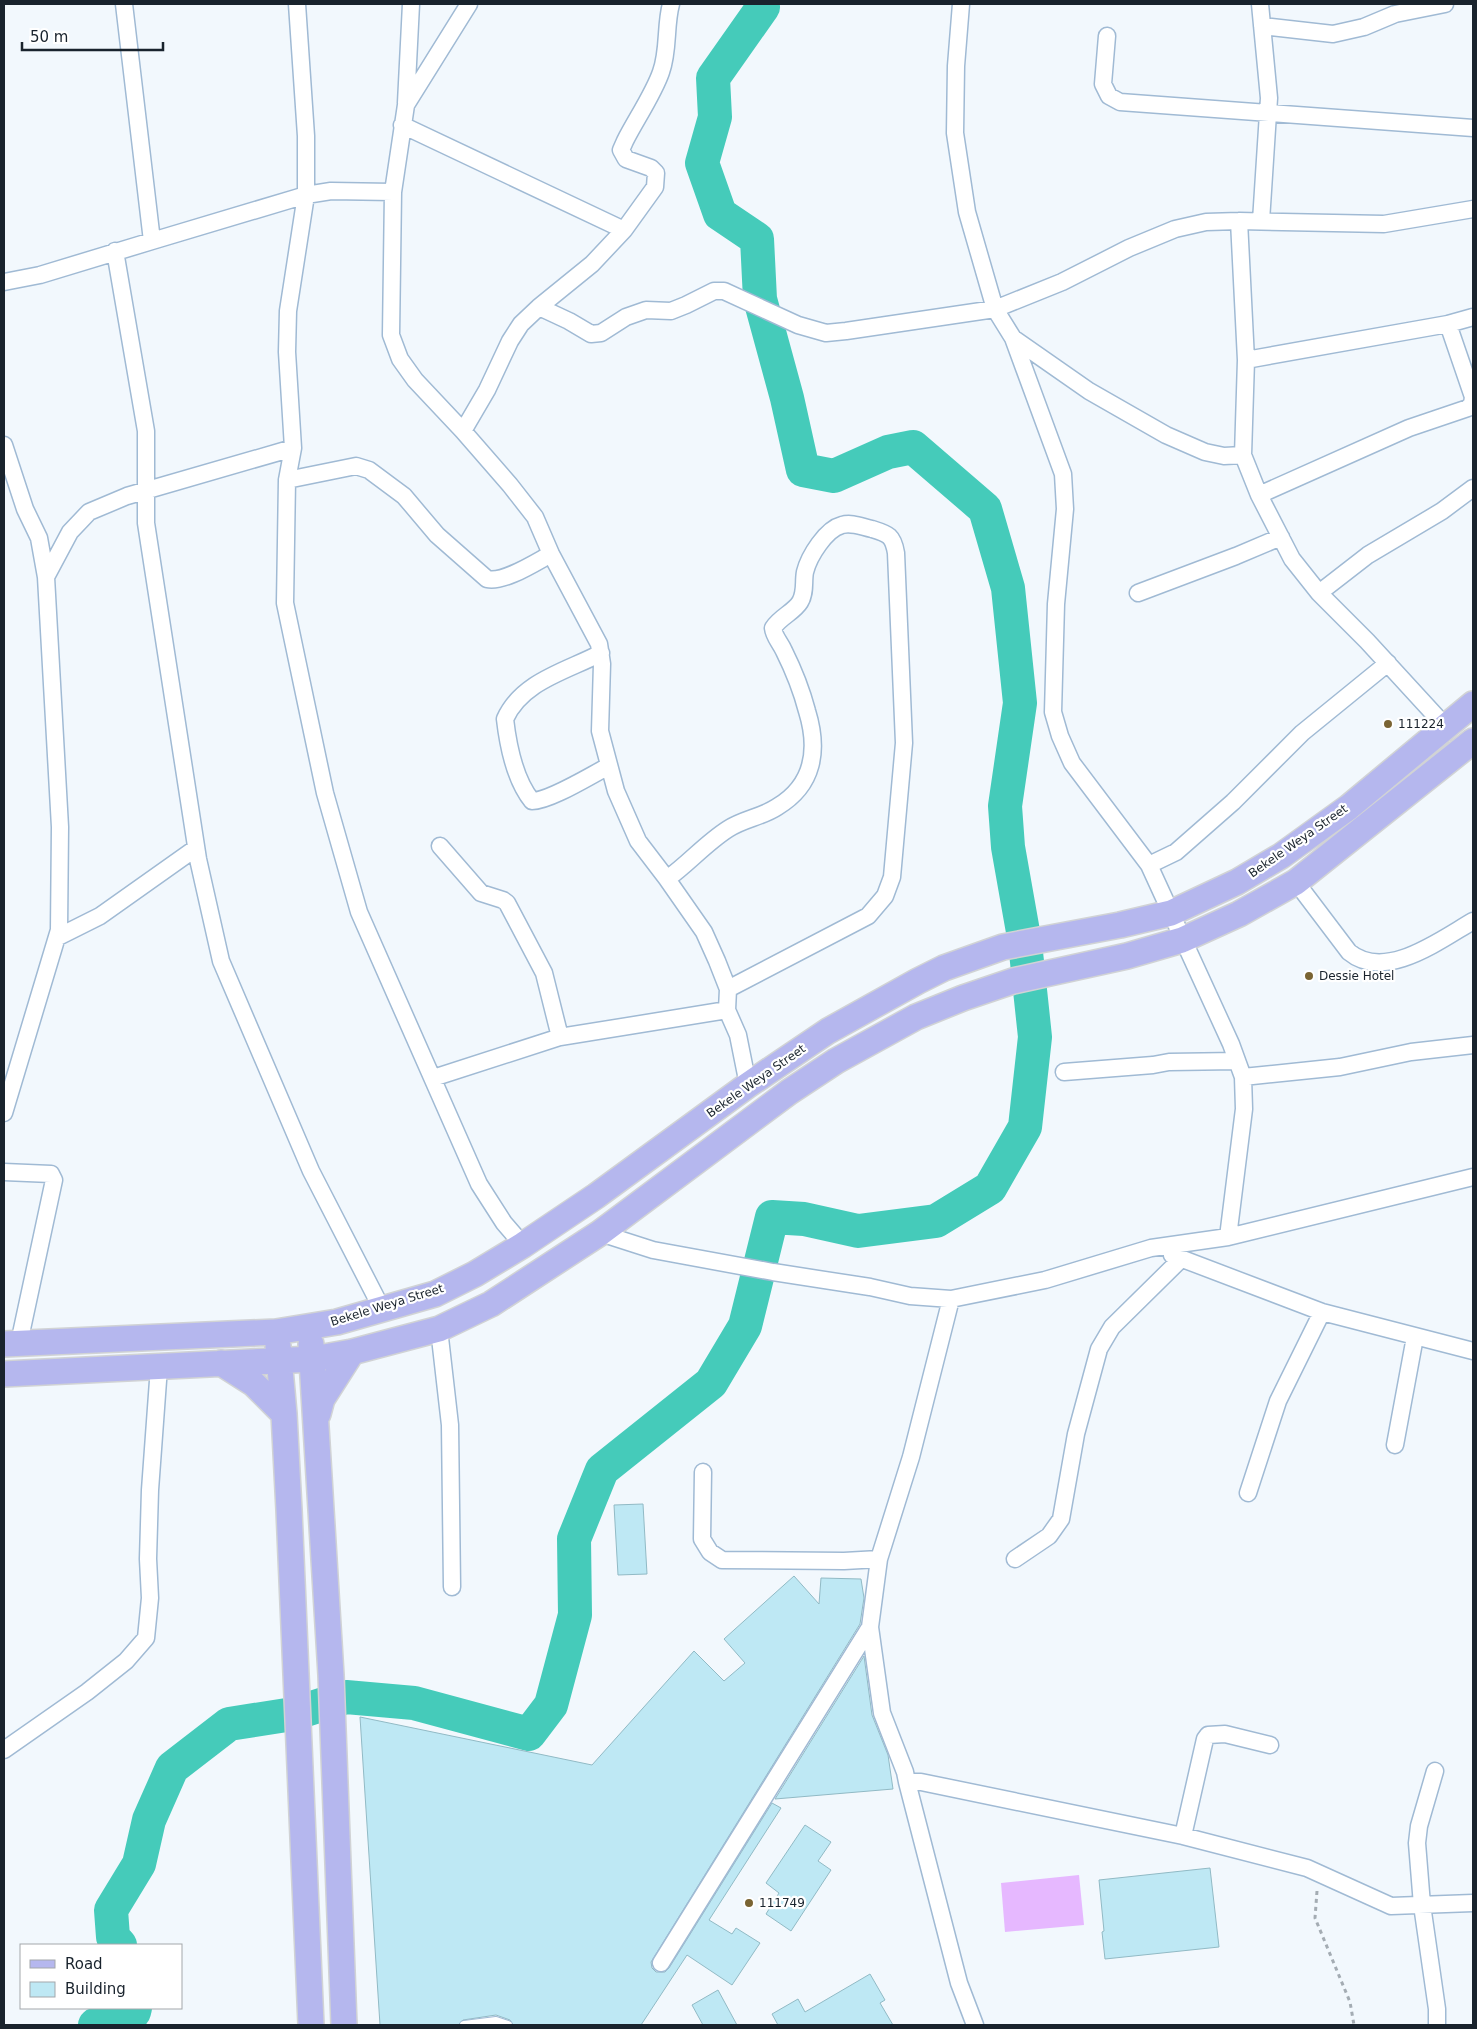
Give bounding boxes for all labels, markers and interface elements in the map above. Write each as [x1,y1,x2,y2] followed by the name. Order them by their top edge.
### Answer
[22,20,164,52] scale bar
[30,28,68,46] text: 50 m
[1398,717,1444,731] place label: 111224
[1382,718,1394,730] marker: 111224
[1246,801,1350,880] street label: Bekele Weya Street
[1319,969,1394,983] place label: Dessie Hotel
[1303,970,1315,982] marker: Dessie Hotel
[704,1041,808,1120] street label: Bekele Weya Street
[329,1281,445,1329] street label: Bekele Weya Street
[759,1896,805,1910] place label: 111749
[743,1897,755,1909] marker: 111749
[20,1944,182,2009] legend
[65,1955,103,1973] text: Road
[65,1980,126,1998] text: Building

